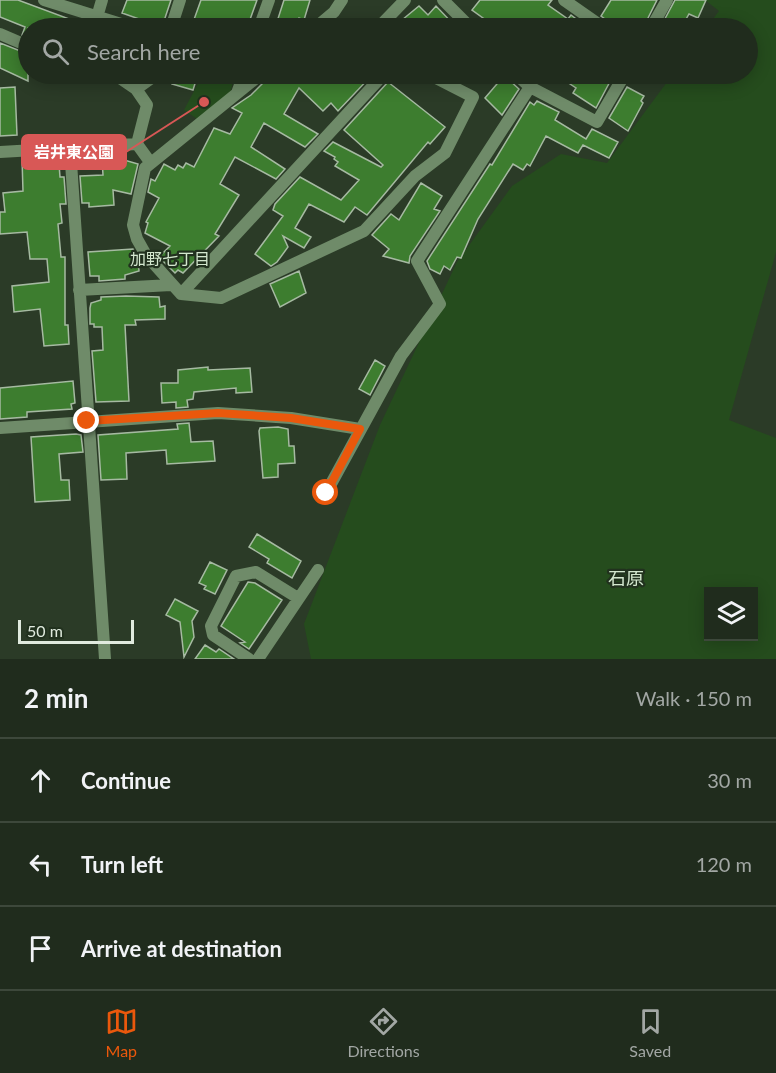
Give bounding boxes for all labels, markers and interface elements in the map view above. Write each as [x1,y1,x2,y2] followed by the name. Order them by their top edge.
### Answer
[18,18,758,84] search box
[39,35,72,68] icon: search
[87,38,200,65] text: Search here
[22,135,126,169] callout: 岩井東公園
[34,142,114,161] text: 岩井東公園
[130,249,210,268] district label: 加野七丁目
[73,407,99,433] route end
[312,479,338,505] route start
[608,567,644,589] district label: 石原
[704,587,758,641] map controls
[704,587,758,641] button: layers
[18,617,134,644] scale bar
[27,621,63,640] text: 50 m
[24,682,88,714] text: 2 min
[636,686,752,710] text: Walk · 150 m
[24,764,57,797] icon: ahead
[81,767,171,794] text: Continue
[707,768,752,792] text: 30 m
[24,848,57,881] icon: left
[81,851,163,878] text: Turn left
[696,852,752,876] text: 120 m
[24,932,57,965] icon: arrive
[81,935,282,962] text: Arrive at destination
[105,1005,138,1060] tab: Map
[347,1005,420,1060] tab: Directions
[629,1005,671,1060] tab: Saved

